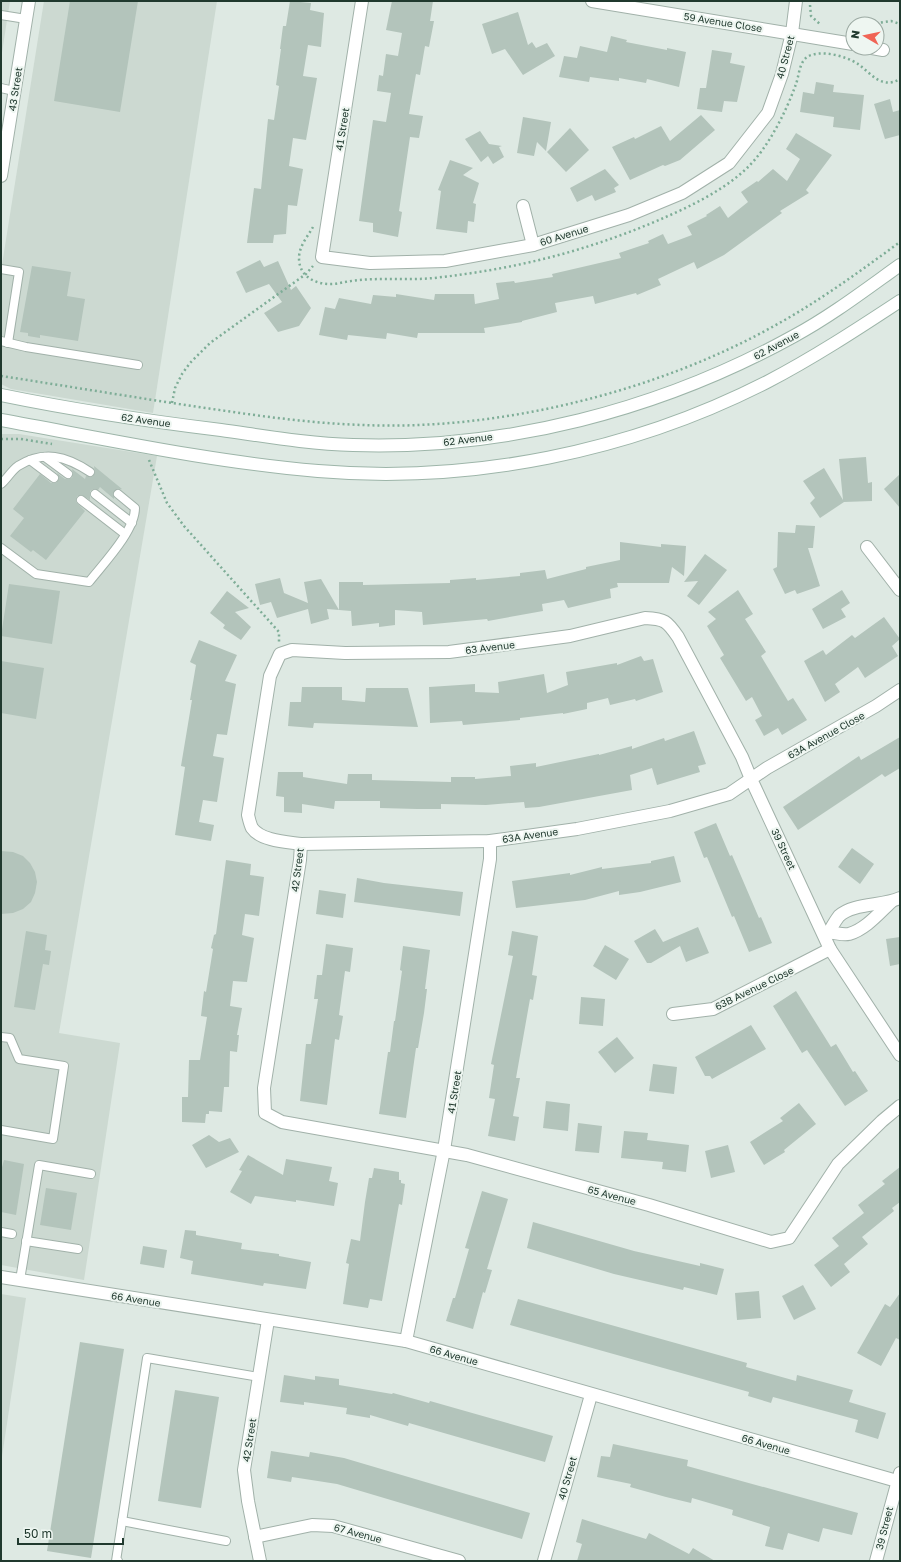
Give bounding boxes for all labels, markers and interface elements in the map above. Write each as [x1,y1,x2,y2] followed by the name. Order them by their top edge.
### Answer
[683,10,763,34] street label: 59 Avenue Close
[845,16,885,56] north arrow
[848,29,862,40] text: N
[773,34,797,80] street label: 40 Street
[6,66,24,112] street label: 43 Street
[333,107,351,151] street label: 41 Street
[538,222,590,248] street label: 60 Avenue
[751,328,801,362] street label: 62 Avenue
[121,411,172,429] street label: 62 Avenue
[443,430,494,448] street label: 62 Avenue
[465,638,516,656] street label: 63 Avenue
[786,709,867,761] street label: 63A Avenue Close
[501,825,559,845] street label: 63A Avenue
[769,827,799,871] street label: 39 Street
[288,847,306,893] street label: 42 Street
[713,964,795,1012] street label: 63B Avenue Close
[445,1070,463,1114] street label: 41 Street
[586,1183,638,1207] street label: 65 Avenue
[110,1289,162,1309] street label: 66 Avenue
[428,1342,480,1368] street label: 66 Avenue
[240,1417,258,1463] street label: 42 Street
[740,1431,792,1457] street label: 66 Avenue
[555,1455,579,1501] street label: 40 Street
[873,1505,895,1551] street label: 39 Street
[18,1520,123,1546] scale bar
[333,1521,383,1545] street label: 67 Avenue
[24,1526,52,1541] text: 50 m

